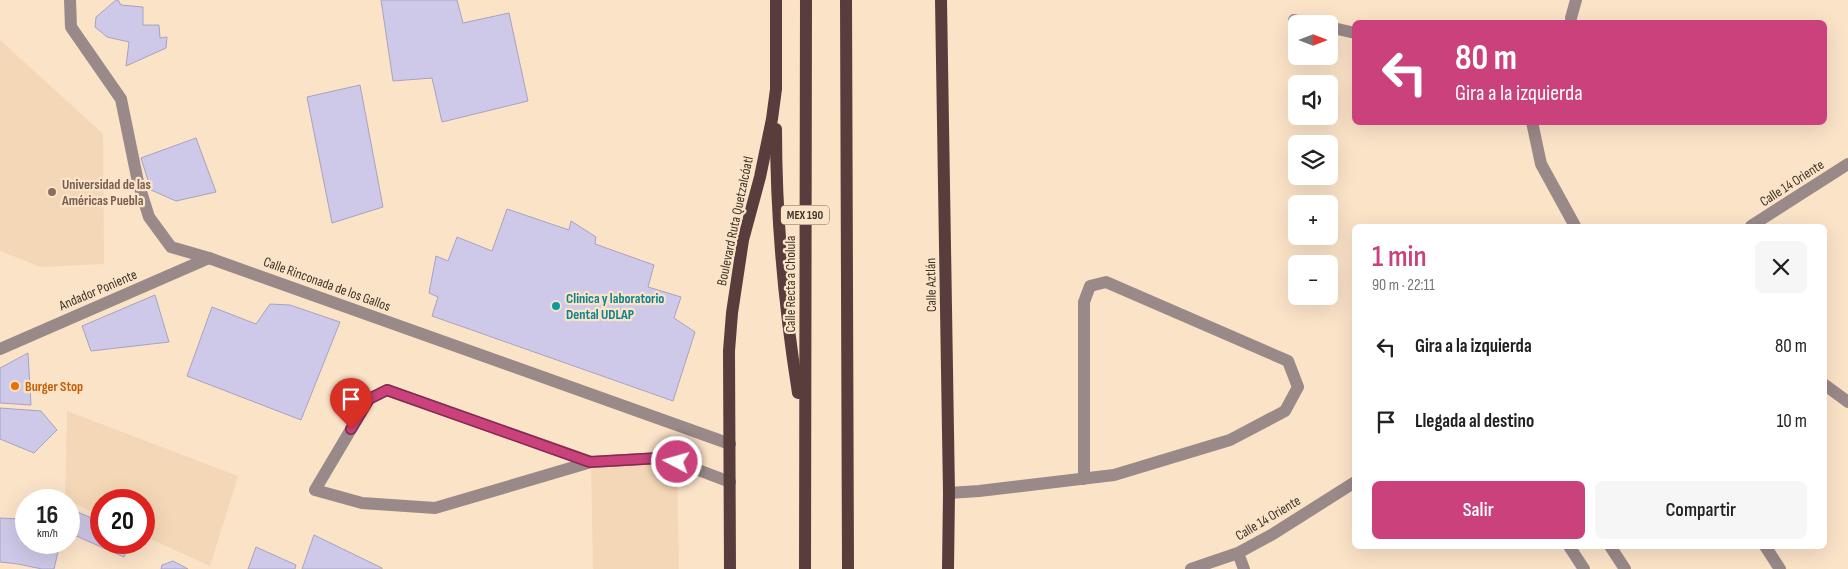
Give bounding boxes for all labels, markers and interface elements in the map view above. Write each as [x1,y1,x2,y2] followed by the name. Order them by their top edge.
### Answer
[1288,15,1338,65] north arrow
[1288,15,1338,305] map controls
[1455,37,1517,80] text: 80 m
[1372,40,1437,105] icon: left
[1288,75,1338,125] button: sound
[1455,80,1583,107] text: Gira a la izquierda
[1288,135,1338,185] button: layers
[713,155,757,287] street label: Boulevard Ruta Quetzalcóatl
[1757,156,1827,210] street label: Calle 14 Oriente
[61,176,151,209] place label: Universidad de las Américas Puebla
[46,186,58,198] marker: Universidad de las Américas Puebla
[1288,195,1338,245] button: +
[781,206,829,224] road number: MEX 190
[782,236,799,332] street label: Calle Recta a Cholula
[1372,239,1427,275] text: 1 min
[1755,241,1807,293] button: close
[261,253,393,315] street label: Calle Rinconada de los Gallos
[1288,255,1338,305] button: −
[922,258,940,312] street label: Calle Aztlán
[55,266,140,314] street label: Andador Poniente
[1372,276,1435,295] text: 90 m · 22:11
[566,290,664,323] place label: Clinica y laboratorio Dental UDLAP
[550,300,562,312] marker: Clinica y laboratorio Dental UDLAP
[1372,333,1400,361] icon: left
[1415,335,1532,358] text: Gira a la izquierda
[1775,335,1807,358] text: 80 m
[25,378,83,395] place label: Burger Stop
[330,378,372,429] pin
[9,380,21,392] marker: Burger Stop
[337,385,365,413] icon: arrive
[1372,408,1400,436] icon: arrive
[1415,410,1534,433] text: Llegada al destino
[1777,410,1807,433] text: 10 m
[650,435,702,487] position arrow
[1372,481,1585,539] button: Salir
[1595,481,1807,539] button: Compartir
[90,489,155,554] speed limit sign: 20
[1232,492,1304,544] street label: Calle 14 Oriente
[37,500,58,531] text: 16
[37,526,58,541] text: km/h

